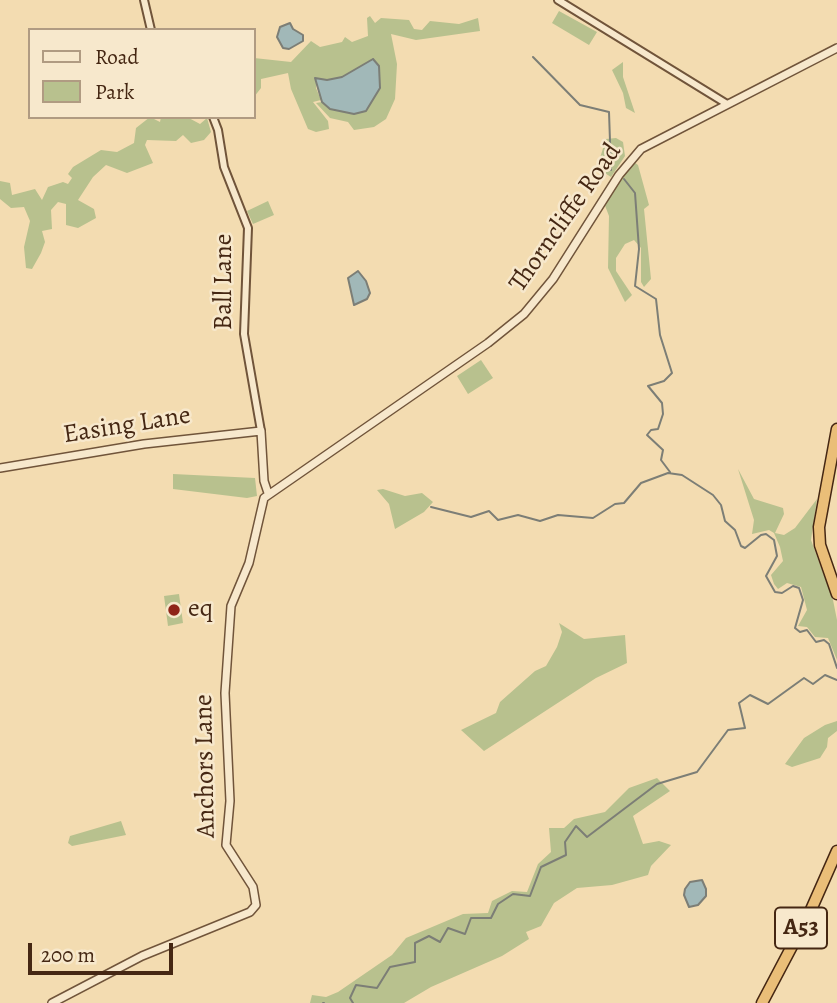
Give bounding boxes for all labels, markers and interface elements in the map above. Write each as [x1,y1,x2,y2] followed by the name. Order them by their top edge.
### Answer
[28,28,256,119] legend
[95,43,139,71] text: Road
[95,78,134,106] text: Park
[503,138,629,298] street label: Thorncliffe Road
[209,234,241,330] street label: Ball Lane
[61,401,193,451] street label: Easing Lane
[188,594,213,626] place label: eq
[166,602,182,618] marker: eq
[189,694,223,838] street label: Anchors Lane
[775,908,827,948] road number: A53
[32,930,177,974] scale bar
[41,941,95,969] text: 200 m

